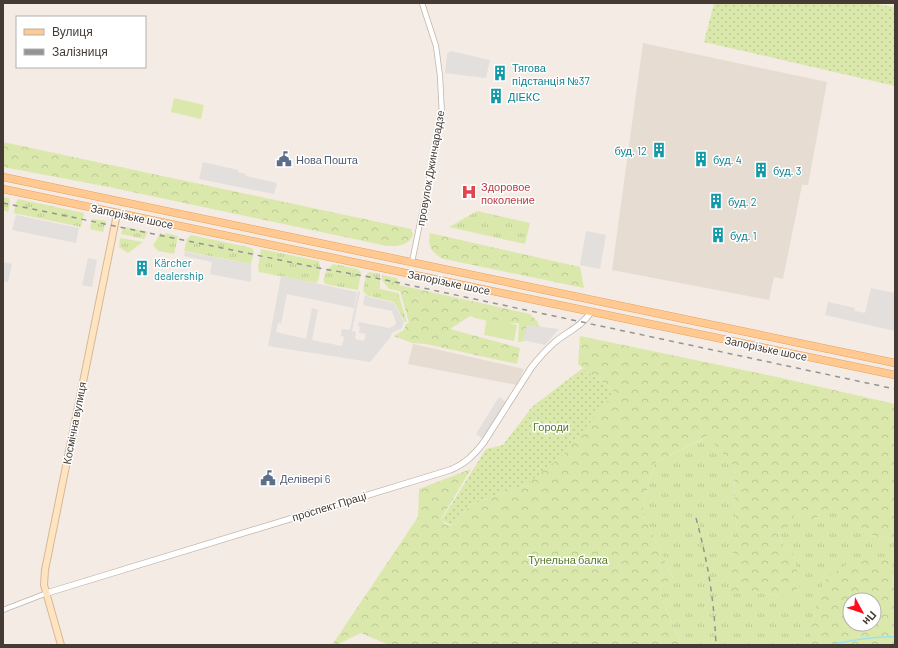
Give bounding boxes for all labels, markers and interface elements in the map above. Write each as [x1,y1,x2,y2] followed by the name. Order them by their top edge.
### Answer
[16,16,146,68] legend
[52,24,93,39] text: Вулиця
[52,44,108,59] text: Залізниця
[512,61,590,87] place label: Тягова пiдстанцiя №37
[491,64,509,82] building icon: Тягова пiдстанцiя №37
[487,87,505,105] building icon: ДІЕКС
[508,90,540,103] place label: ДІЕКС
[413,109,447,227] street label: провулок Джинчарадзе
[650,141,668,159] building icon: буд. 12
[614,144,647,157] place label: буд. 12
[275,150,293,168] public building icon: Нова Пошта
[692,150,710,168] building icon: буд. 4
[296,153,359,166] place label: Нова Пошта
[713,153,742,166] place label: буд. 4
[752,161,770,179] building icon: буд. 3
[773,164,802,177] place label: буд. 3
[481,180,535,206] place label: Здоровое поколение
[460,183,478,201] hospital icon: Здоровое поколение
[707,192,725,210] building icon: буд. 2
[728,195,757,208] place label: буд. 2
[90,201,174,231] street label: Запорізьке шосе
[709,226,727,244] building icon: буд. 1
[730,229,757,242] place label: буд. 1
[154,256,204,282] place label: Kärcher dealership
[133,259,151,277] building icon: Kärcher dealership
[407,267,491,297] street label: Запорізьке шосе
[724,333,808,363] street label: Запорізьке шосе
[60,381,88,465] street label: Космічна вулиця
[533,420,569,433] park label: Городи
[259,469,277,487] public building icon: Делівері 6
[280,472,331,485] place label: Делівері 6
[290,489,368,523] street label: проспект Праці
[528,553,609,566] park label: Тунельна балка
[842,592,882,632] north arrow
[860,609,880,629] text: Пн

